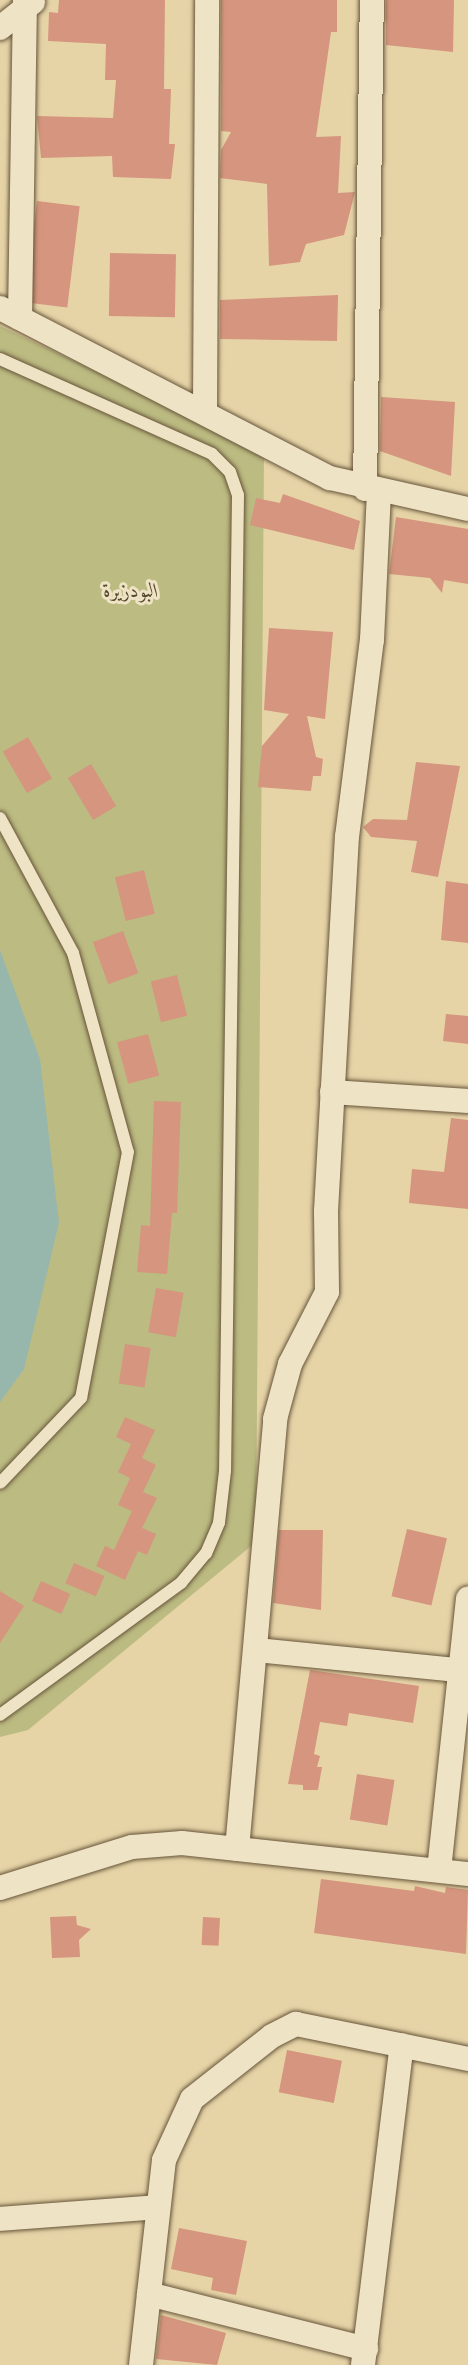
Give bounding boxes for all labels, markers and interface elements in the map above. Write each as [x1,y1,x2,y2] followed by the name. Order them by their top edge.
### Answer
[103,578,159,602] park label: البودزيرة

